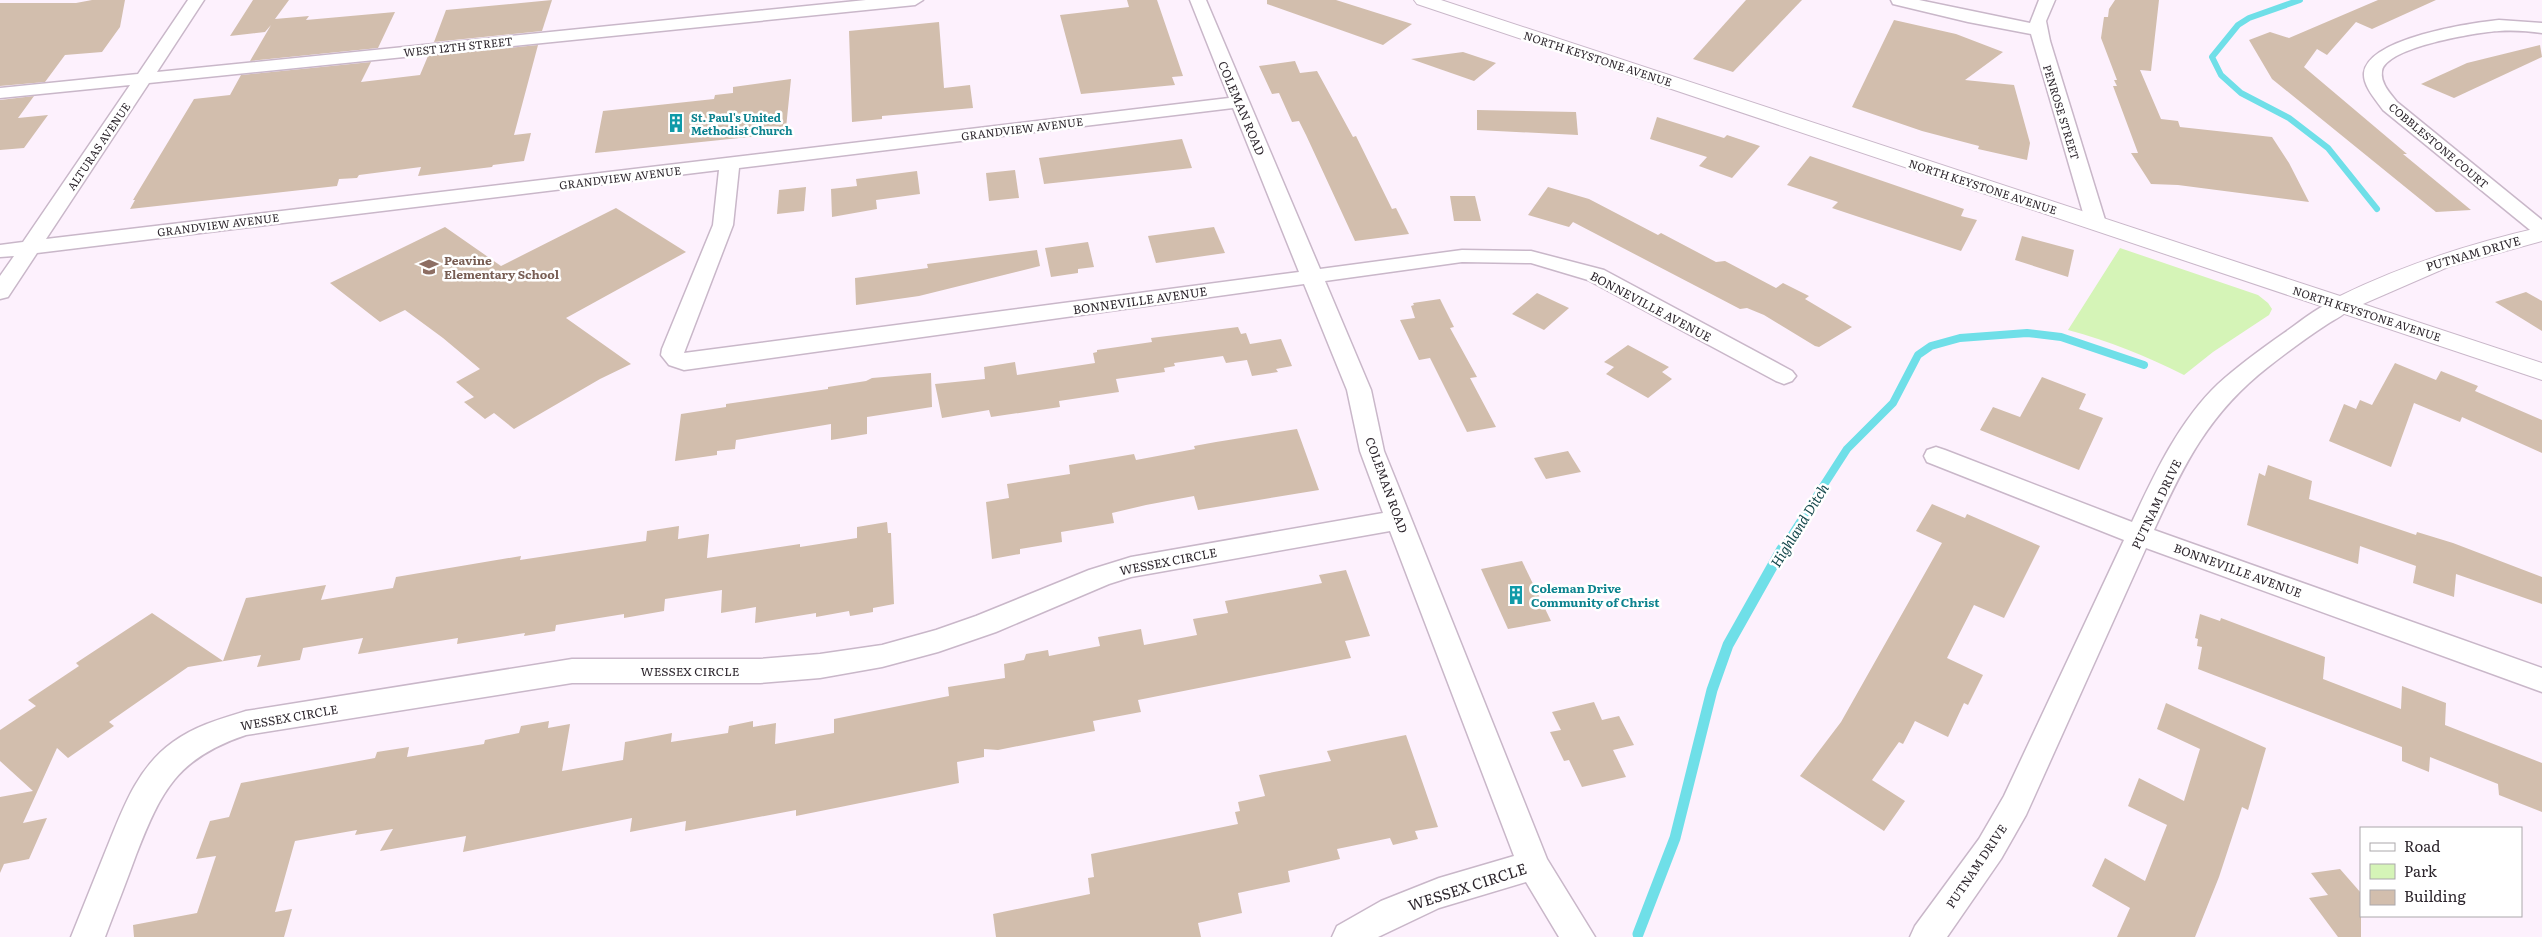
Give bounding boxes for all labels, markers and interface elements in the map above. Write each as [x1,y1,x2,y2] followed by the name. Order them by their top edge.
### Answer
[1522,26,1674,90] street label: NORTH KEYSTONE AVENUE
[403,32,513,60] street label: WEST 12TH STREET
[1214,58,1270,158] street label: COLEMAN ROAD
[2040,62,2084,162] street label: PENROSE STREET
[2386,98,2492,192] street label: COBBLESTONE COURT
[63,99,133,193] street label: ALTURAS AVENUE
[691,109,793,138] place label: St. Paul's United Methodist Church
[665,112,687,134] building icon: St. Paul's United Methodist Church
[960,113,1084,143] street label: GRANDVIEW AVENUE
[1907,154,2059,218] street label: NORTH KEYSTONE AVENUE
[558,162,682,192] street label: GRANDVIEW AVENUE
[156,209,280,239] street label: GRANDVIEW AVENUE
[2424,231,2523,275] street label: PUTNAM DRIVE
[444,251,560,283] place label: Peavine Elementary School
[418,256,440,278] school or university icon: Peavine Elementary School
[1587,266,1715,346] street label: BONNEVILLE AVENUE
[2291,281,2443,345] street label: NORTH KEYSTONE AVENUE
[1072,282,1209,318] street label: BONNEVILLE AVENUE
[1361,435,1413,535] street label: COLEMAN ROAD
[2126,456,2186,552] street label: PUTNAM DRIVE
[1765,479,1833,571] water label: Highland Ditch
[2171,538,2305,602] street label: BONNEVILLE AVENUE
[1118,543,1219,579] street label: WESSEX CIRCLE
[1531,579,1660,611] place label: Coleman Drive Community of Christ
[1505,584,1527,606] building icon: Coleman Drive Community of Christ
[641,662,740,680] street label: WESSEX CIRCLE
[239,699,340,734] street label: WESSEX CIRCLE
[1941,820,2011,912] street label: PUTNAM DRIVE
[2360,827,2522,917] legend
[2404,834,2440,857] text: Road
[1405,856,1529,916] street label: WESSEX CIRCLE
[2404,859,2438,882] text: Park
[2404,884,2466,907] text: Building

